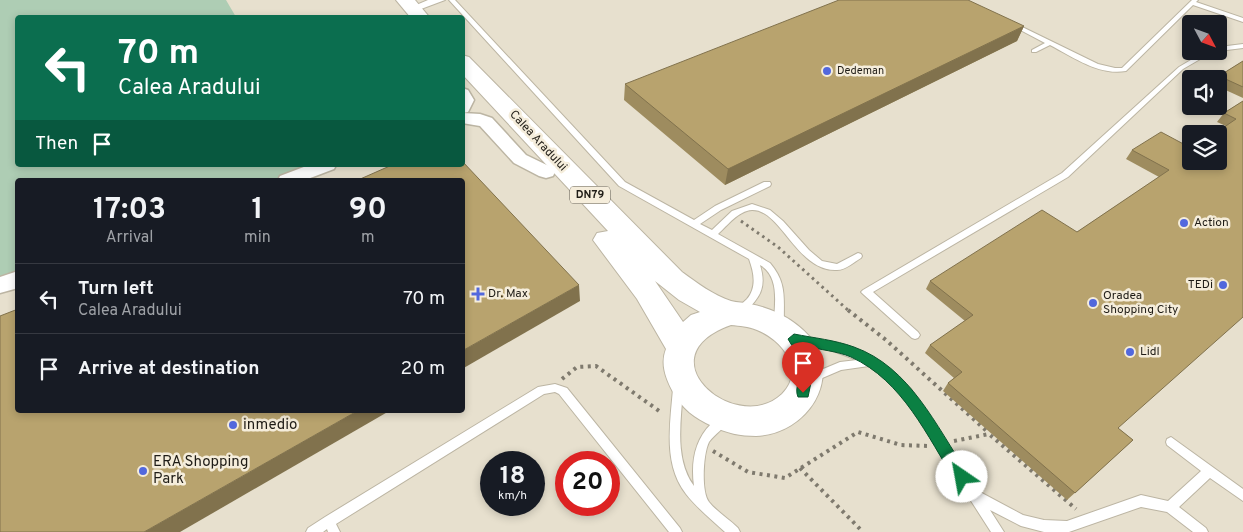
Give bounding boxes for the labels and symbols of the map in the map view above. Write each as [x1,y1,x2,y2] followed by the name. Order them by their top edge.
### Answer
[1182,15,1228,60] north arrow
[837,64,884,78] place label: Dedeman
[821,65,833,77] marker: Dedeman
[506,107,570,175] street label: Calea Aradului
[570,186,610,204] road number: DN79
[1194,215,1229,231] place label: Action
[1178,217,1190,229] marker: Action
[1188,277,1213,293] place label: TEDi
[1217,279,1229,291] marker: TEDi
[488,286,528,302] place label: Dr. Max
[472,288,484,300] marker: Dr. Max
[1103,288,1178,318] place label: Oradea Shopping City
[1087,297,1099,309] marker: Oradea Shopping City
[782,342,824,393] pin
[1140,344,1160,360] place label: Lidl
[1124,346,1136,358] marker: Lidl
[243,416,297,435] place label: inmedio
[227,419,239,431] marker: inmedio
[935,450,987,502] position arrow
[555,451,620,516] speed limit sign: 20
[153,453,248,489] place label: ERA Shopping Park
[137,465,149,477] marker: ERA Shopping Park

